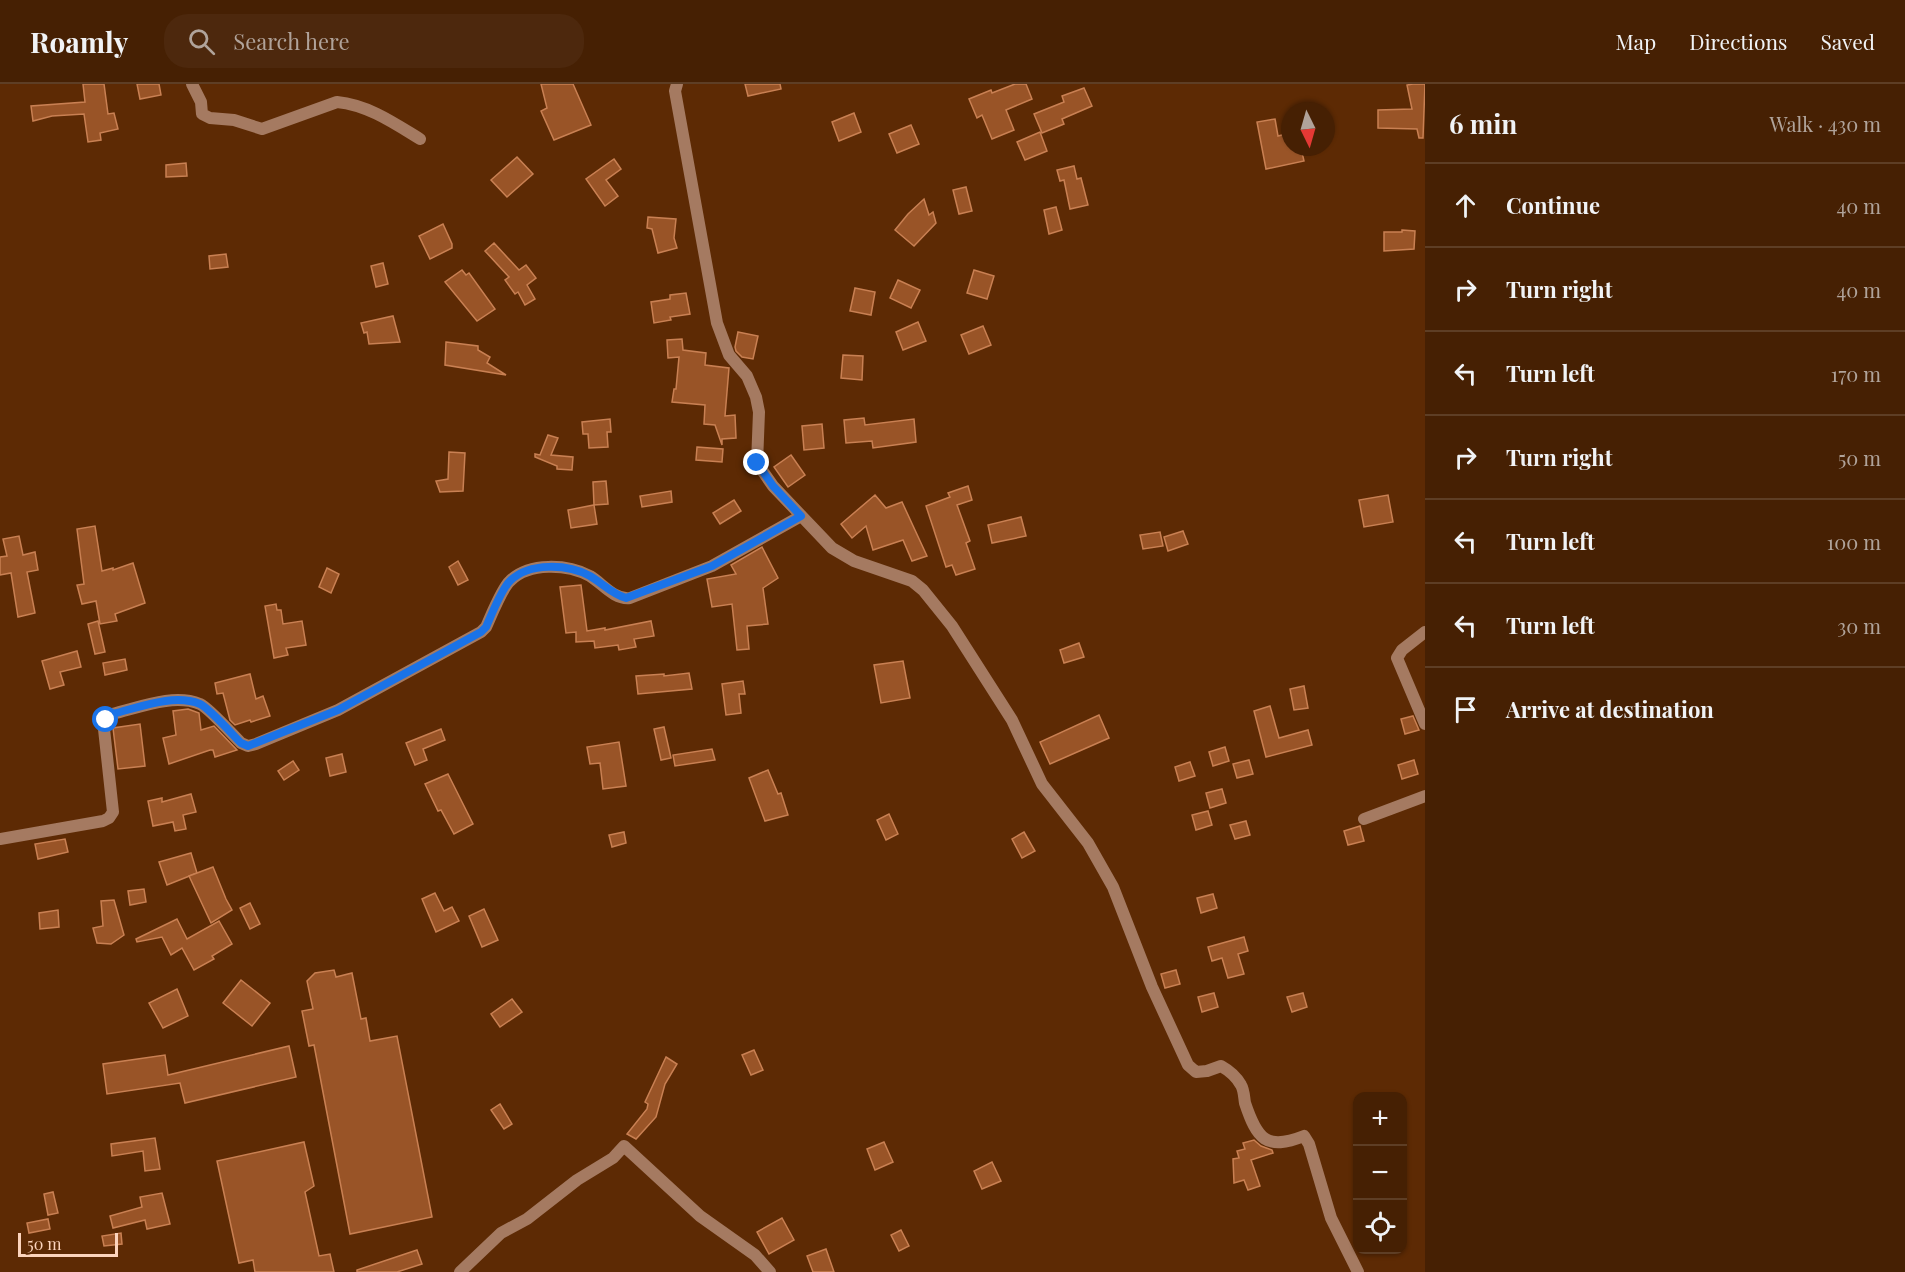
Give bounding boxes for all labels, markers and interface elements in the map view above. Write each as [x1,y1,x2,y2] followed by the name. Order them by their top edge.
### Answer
[164,14,584,68] search box
[30,23,128,60] text: Roamly
[185,25,218,58] icon: search
[233,26,350,56] text: Search here
[1615,27,1656,55] text: Map
[1689,27,1787,55] text: Directions
[1820,27,1875,55] text: Saved
[1281,102,1335,156] north arrow
[1449,106,1517,141] text: 6 min
[1769,110,1881,137] text: Walk · 430 m
[1449,189,1482,222] icon: ahead
[1506,190,1600,220] text: Continue
[1836,192,1881,219] text: 40 m
[1449,273,1482,306] icon: right
[1506,274,1612,304] text: Turn right
[1836,276,1881,303] text: 40 m
[1449,357,1482,390] icon: left
[1506,358,1595,388] text: Turn left
[1831,360,1881,387] text: 170 m
[1449,441,1482,474] icon: right
[1506,442,1612,472] text: Turn right
[1838,444,1881,471] text: 50 m
[743,449,769,475] route end
[1449,525,1482,558] icon: left
[1506,526,1595,556] text: Turn left
[1827,528,1881,555] text: 100 m
[1449,609,1482,642] icon: left
[1506,610,1595,640] text: Turn left
[1837,612,1881,639] text: 30 m
[1449,693,1482,726] icon: arrive
[1506,694,1714,724] text: Arrive at destination
[92,706,118,732] route start
[1353,1092,1407,1254] map controls
[1353,1092,1407,1146] button: +
[1353,1146,1407,1200] button: −
[1353,1200,1407,1254] button: locate
[18,1230,118,1258] scale bar
[27,1233,61,1254] text: 50 m

